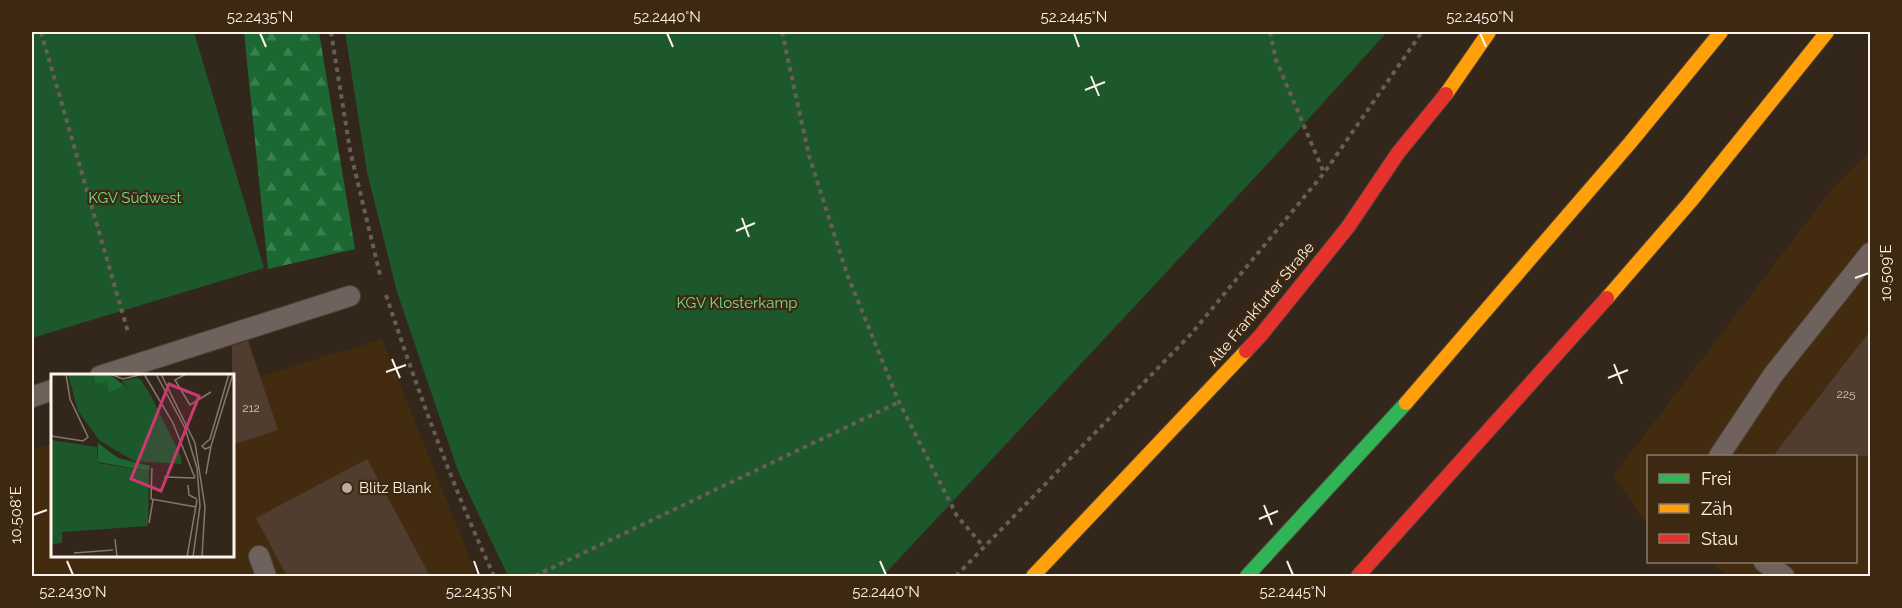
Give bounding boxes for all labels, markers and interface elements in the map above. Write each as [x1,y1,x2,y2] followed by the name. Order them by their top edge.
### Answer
[227,8,293,26] text: 52.2435°N
[633,8,701,26] text: 52.2440°N
[1041,8,1107,26] text: 52.2445°N
[1446,8,1514,26] text: 52.2450°N
[88,189,182,207] park label: KGV Südwest
[1204,238,1318,370] street label: Alte Frankfurter Straße
[1877,244,1895,302] text: 10.509°E
[677,294,797,312] park label: KGV Klosterkamp
[51,374,234,557] inset map
[1836,387,1856,401] house number: 225
[242,401,260,415] house number: 212
[1647,455,1857,563] legend
[1701,468,1731,489] text: Frei
[359,479,432,497] place label: Blitz Blank
[340,481,354,495] marker: Blitz Blank
[7,486,25,544] text: 10.508°E
[1701,498,1733,519] text: Zäh
[1701,528,1738,549] text: Stau
[39,583,107,601] text: 52.2430°N
[446,583,512,601] text: 52.2435°N
[852,583,920,601] text: 52.2440°N
[1260,583,1326,601] text: 52.2445°N

